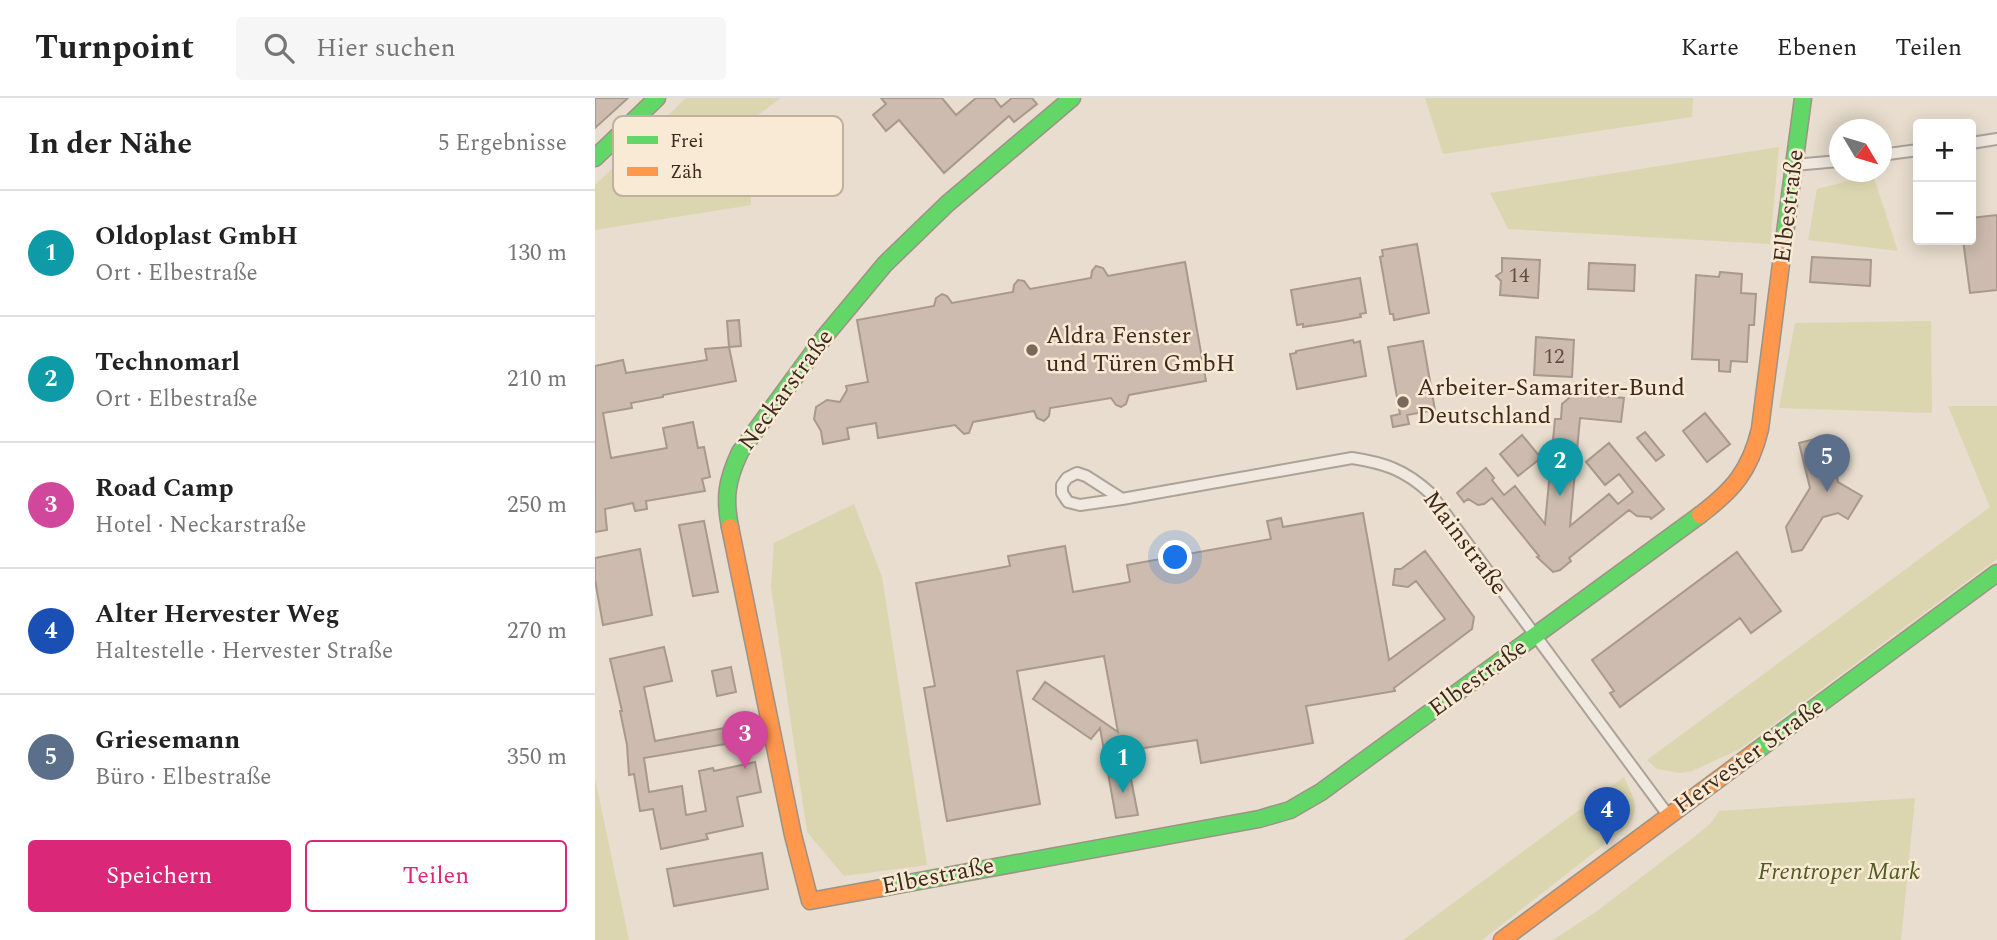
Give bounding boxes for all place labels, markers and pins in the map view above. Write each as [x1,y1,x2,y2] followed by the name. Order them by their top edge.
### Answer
[1046,318,1235,382] place label: Aldra Fenster und Türen GmbH
[1024,342,1040,358] marker: Aldra Fenster und Türen GmbH
[1417,370,1685,434] place label: Arbeiter-Samariter-Bund Deutschland
[1395,394,1411,410] marker: Arbeiter-Samariter-Bund Deutschland
[1804,434,1850,492] pin: 5
[1537,438,1583,496] pin: 2
[722,711,768,769] pin: 3
[1100,735,1146,793] pin: 1
[1584,787,1630,845] pin: 4

